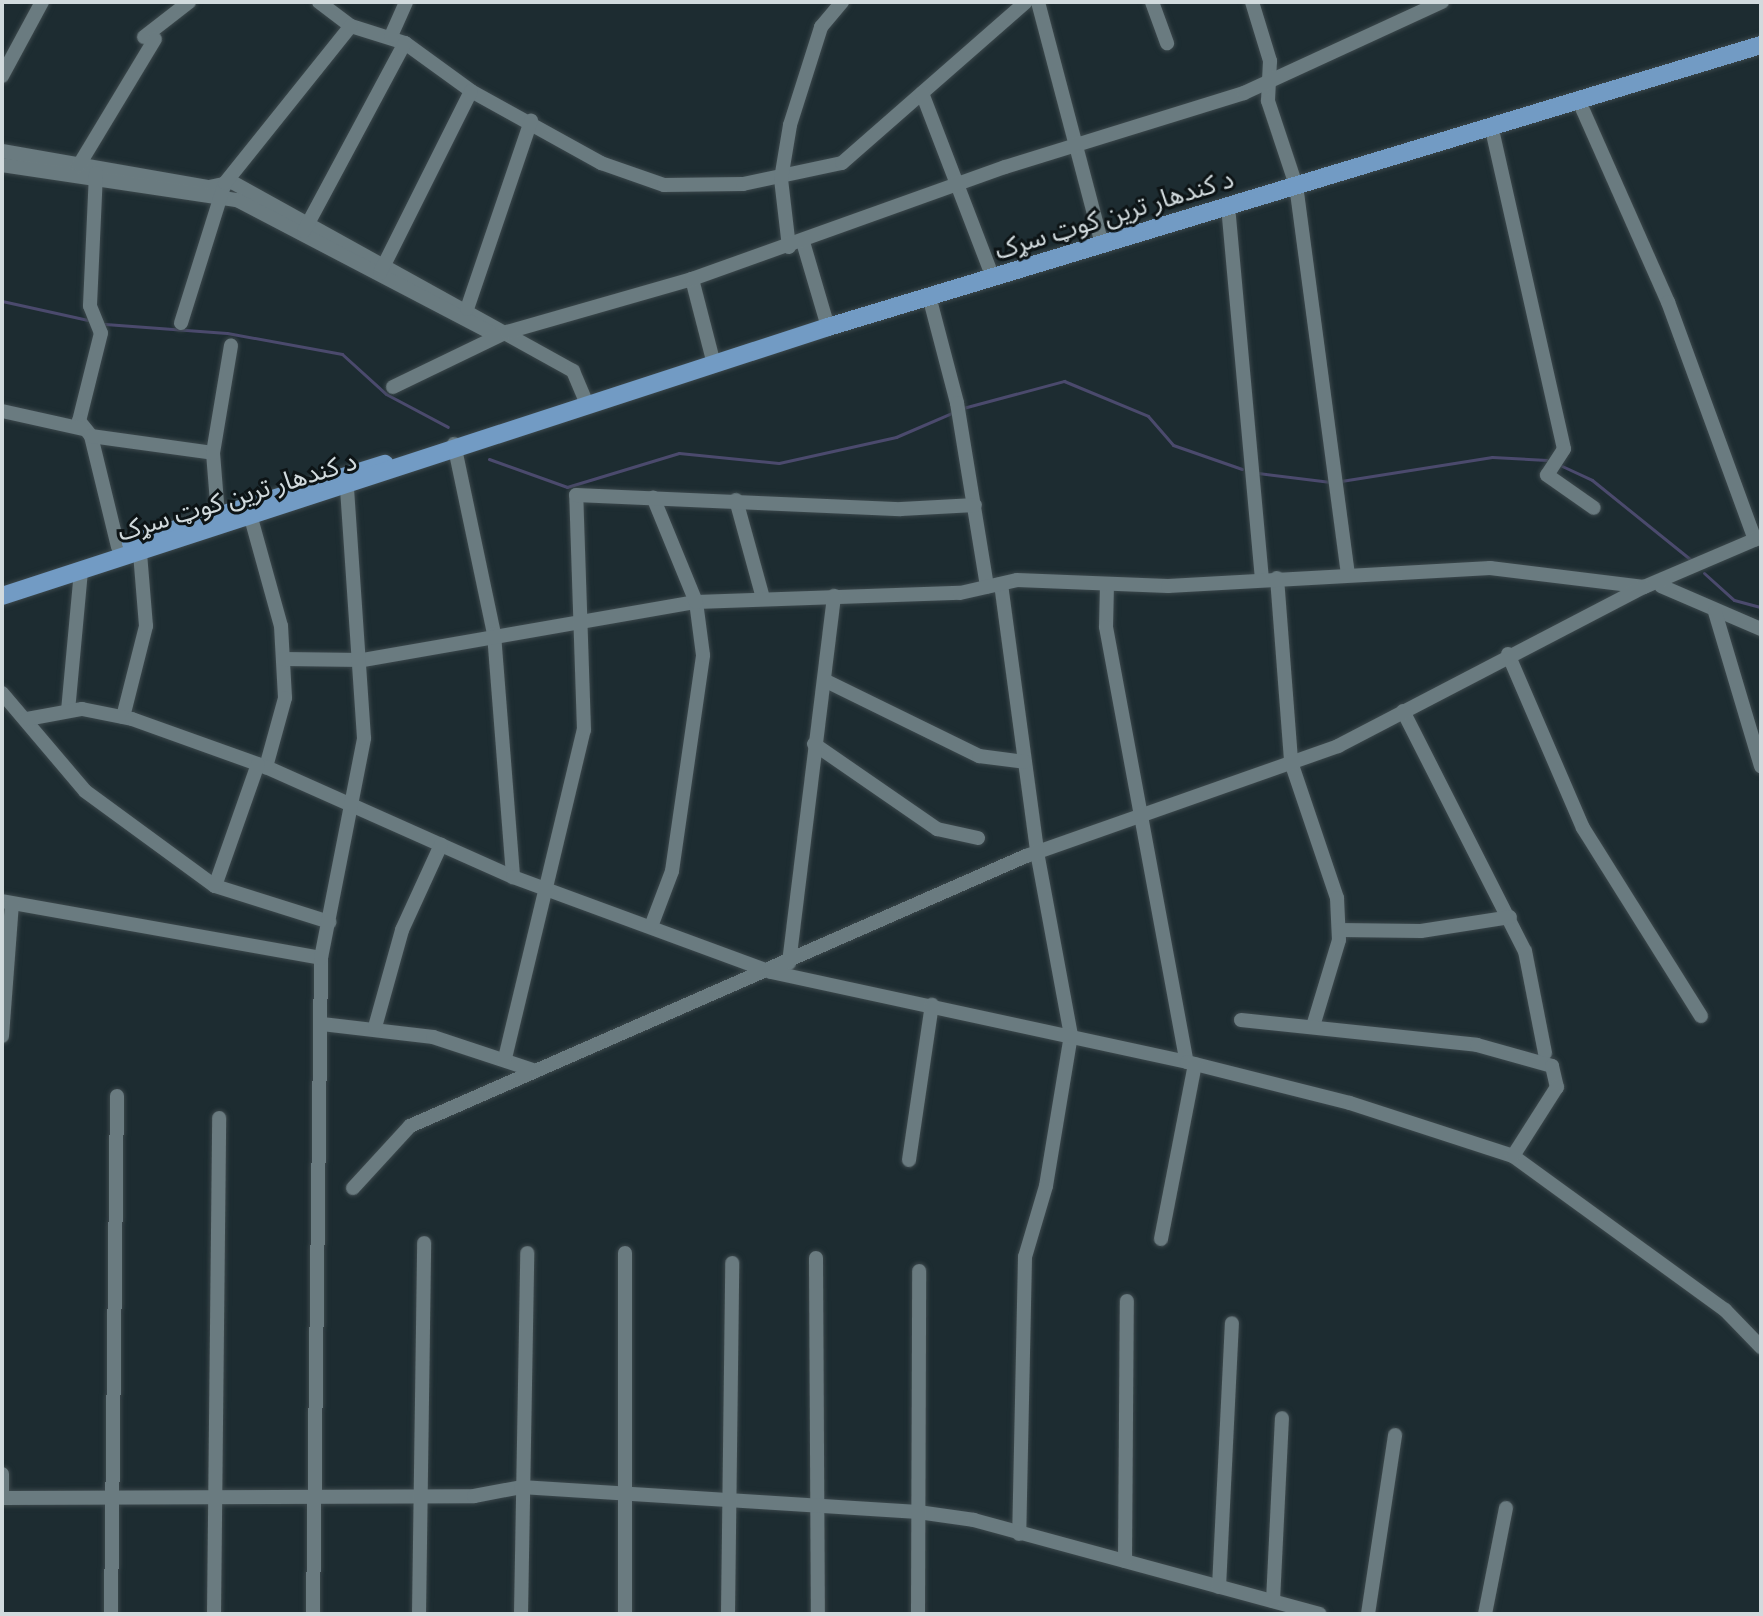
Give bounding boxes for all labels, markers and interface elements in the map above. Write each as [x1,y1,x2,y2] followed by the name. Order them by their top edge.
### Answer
[991,163,1237,265] street label: د کندهار ترين کوټ سړک
[114,445,360,547] street label: د کندهار ترين کوټ سړک

